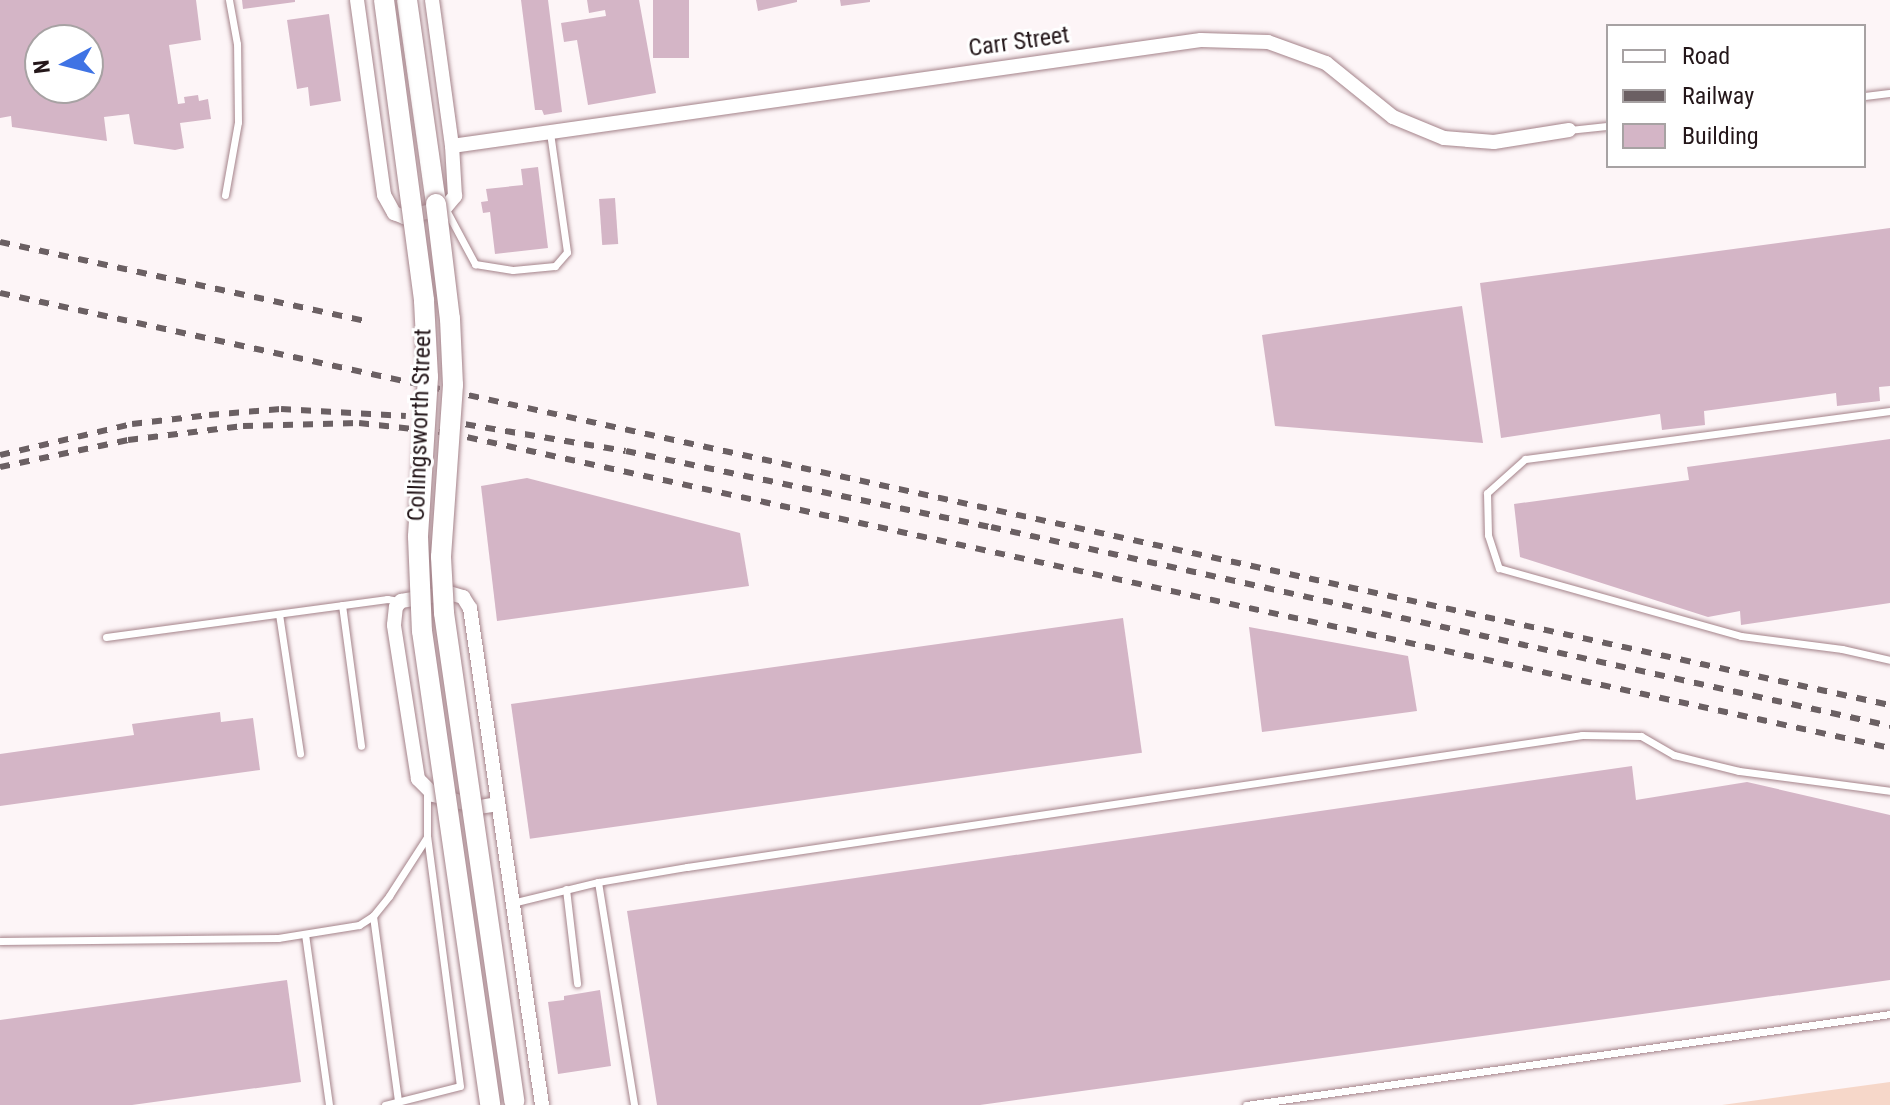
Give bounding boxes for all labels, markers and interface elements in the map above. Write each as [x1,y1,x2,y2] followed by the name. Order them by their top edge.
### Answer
[967,21,1071,63] street label: Carr Street
[24,24,104,104] north arrow
[1606,24,1866,168] legend
[1682,42,1730,70] text: Road
[28,59,55,75] text: N
[1682,82,1754,110] text: Railway
[1682,122,1759,150] text: Building
[402,328,438,522] street label: Collingsworth Street

